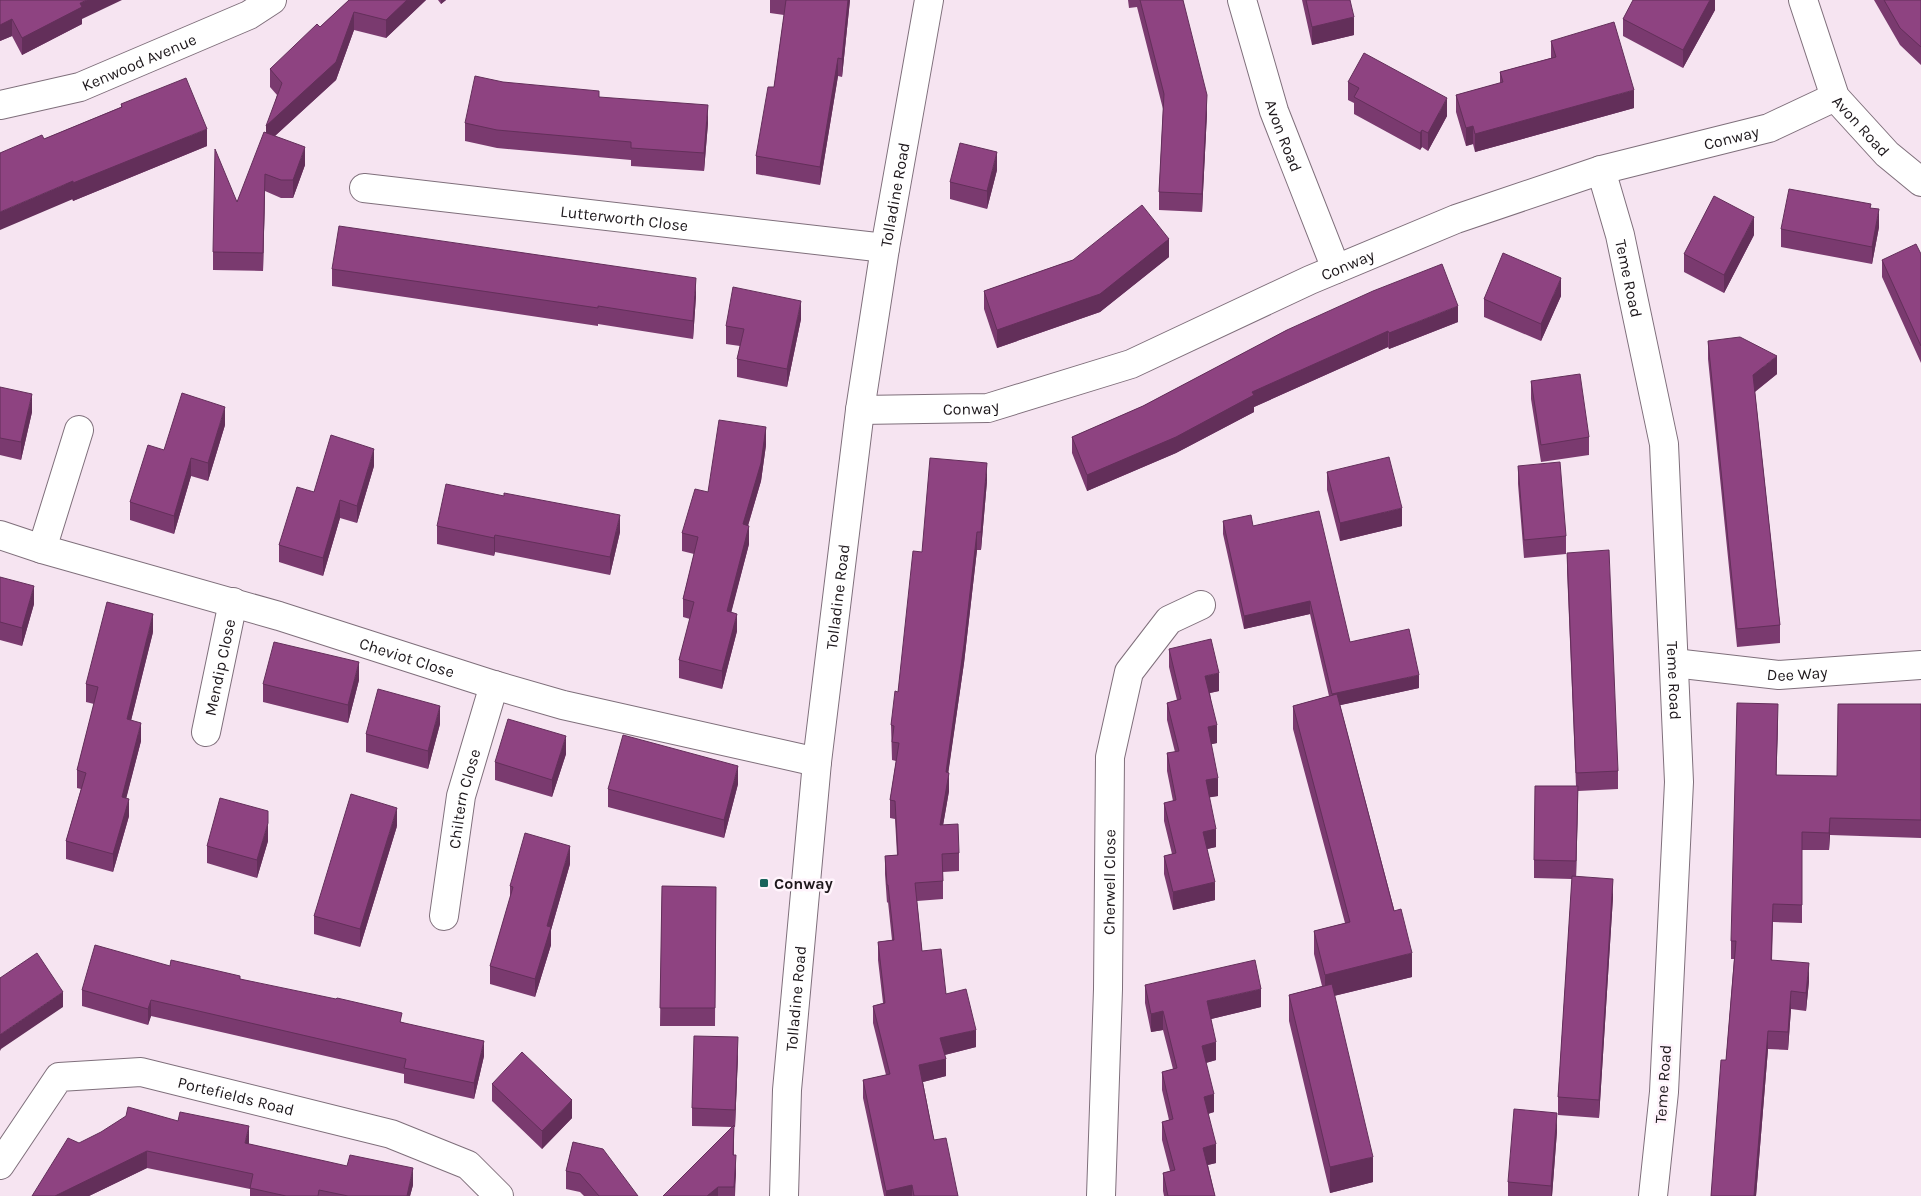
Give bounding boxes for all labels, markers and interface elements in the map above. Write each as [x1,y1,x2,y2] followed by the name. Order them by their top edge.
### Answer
[79,29,199,95] street label: Kenwood Avenue
[1829,91,1894,160] street label: Avon Road
[1262,97,1306,174] street label: Avon Road
[1702,121,1761,153] street label: Conway
[876,141,913,249] street label: Tolladine Road
[559,201,689,235] street label: Lutterworth Close
[1612,238,1647,319] street label: Teme Road
[1318,245,1378,284] street label: Conway
[943,396,1002,418] street label: Conway
[821,543,853,650] street label: Tolladine Road
[200,617,239,718] street label: Mendip Close
[357,633,457,681] street label: Cheviot Close
[1663,641,1686,720] street label: Teme Road
[1766,662,1829,685] street label: Dee Way
[444,747,484,850] street label: Chiltern Close
[1099,829,1119,935] street label: Cherwell Close
[774,874,833,893] place label: Conway
[758,877,770,889] marker: Conway
[781,945,810,1052] street label: Tolladine Road
[1651,1044,1675,1124] street label: Teme Road
[176,1072,296,1119] street label: Portefields Road

